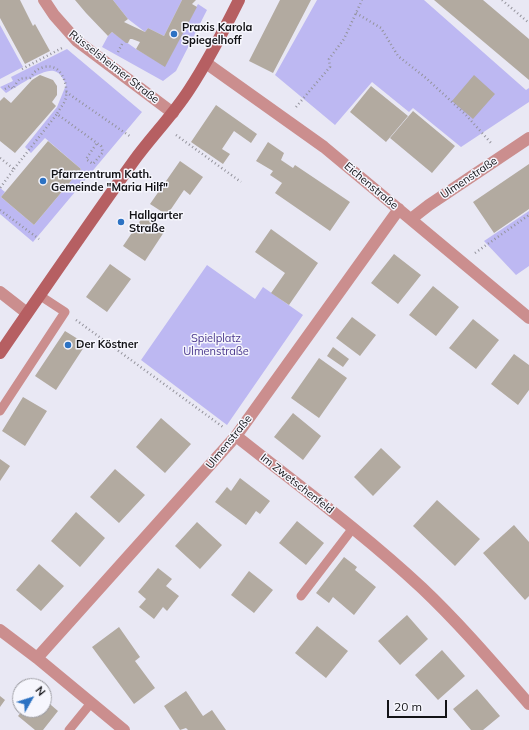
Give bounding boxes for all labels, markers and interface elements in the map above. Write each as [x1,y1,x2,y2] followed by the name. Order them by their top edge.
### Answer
[182,21,252,47] place label: Praxis Karola Spiegelhoff
[66,28,162,106] street label: Rüsselsheimer Straße
[169,29,179,39] marker: Praxis Karola Spiegelhoff
[438,154,500,202] street label: Ulmenstraße
[341,160,401,212] street label: Eichenstraße
[51,168,168,194] place label: Pfarrzentrum Kath. Gemeinde "Maria Hilf"
[38,176,48,186] marker: Pfarrzentrum Kath. Gemeinde "Maria Hilf"
[129,209,183,235] place label: Hallgarter Straße
[116,217,126,227] marker: Hallgarter Straße
[183,332,249,358] park label: Spielplatz Ulmenstraße
[76,338,138,352] place label: Der Köstner
[63,340,73,350] marker: Der Köstner
[203,412,255,472] street label: Ulmenstraße
[258,451,336,517] street label: Im Zwetschenfeld
[12,678,52,718] north arrow
[32,683,49,699] text: N
[389,692,449,718] scale bar
[394,699,422,714] text: 20 m

